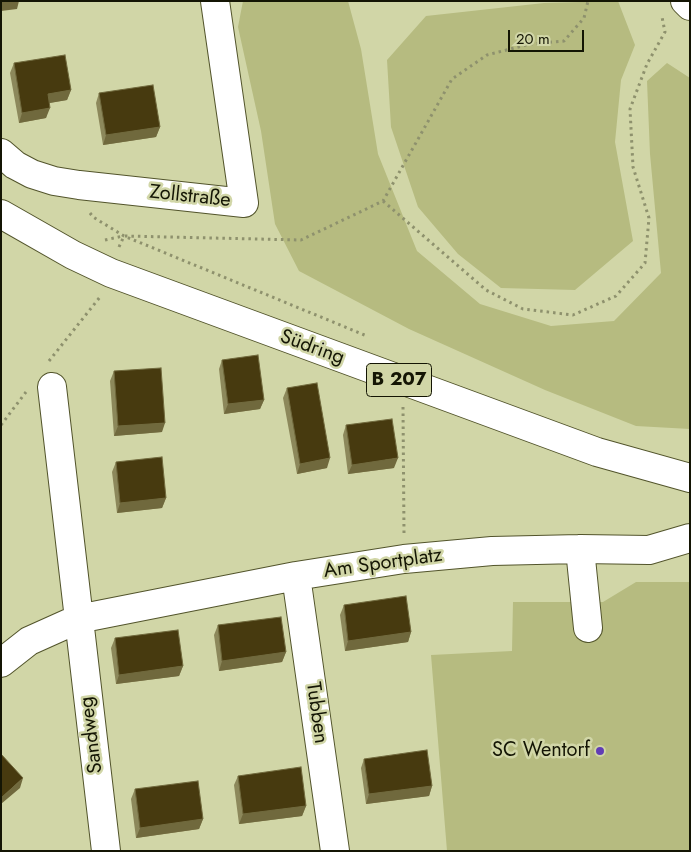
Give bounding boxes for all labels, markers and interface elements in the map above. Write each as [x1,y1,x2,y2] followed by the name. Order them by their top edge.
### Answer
[511,20,587,52] scale bar
[516,28,550,50] text: 20 m
[148,181,232,213] street label: Zollstraße
[277,325,347,371] street label: Südring
[366,364,432,396] road number: B 207
[322,544,444,584] street label: Am Sportplatz
[300,681,332,745] street label: Tubben
[75,695,109,775] street label: Sandweg
[492,739,590,763] place label: SC Wentorf
[594,745,606,757] marker: SC Wentorf

